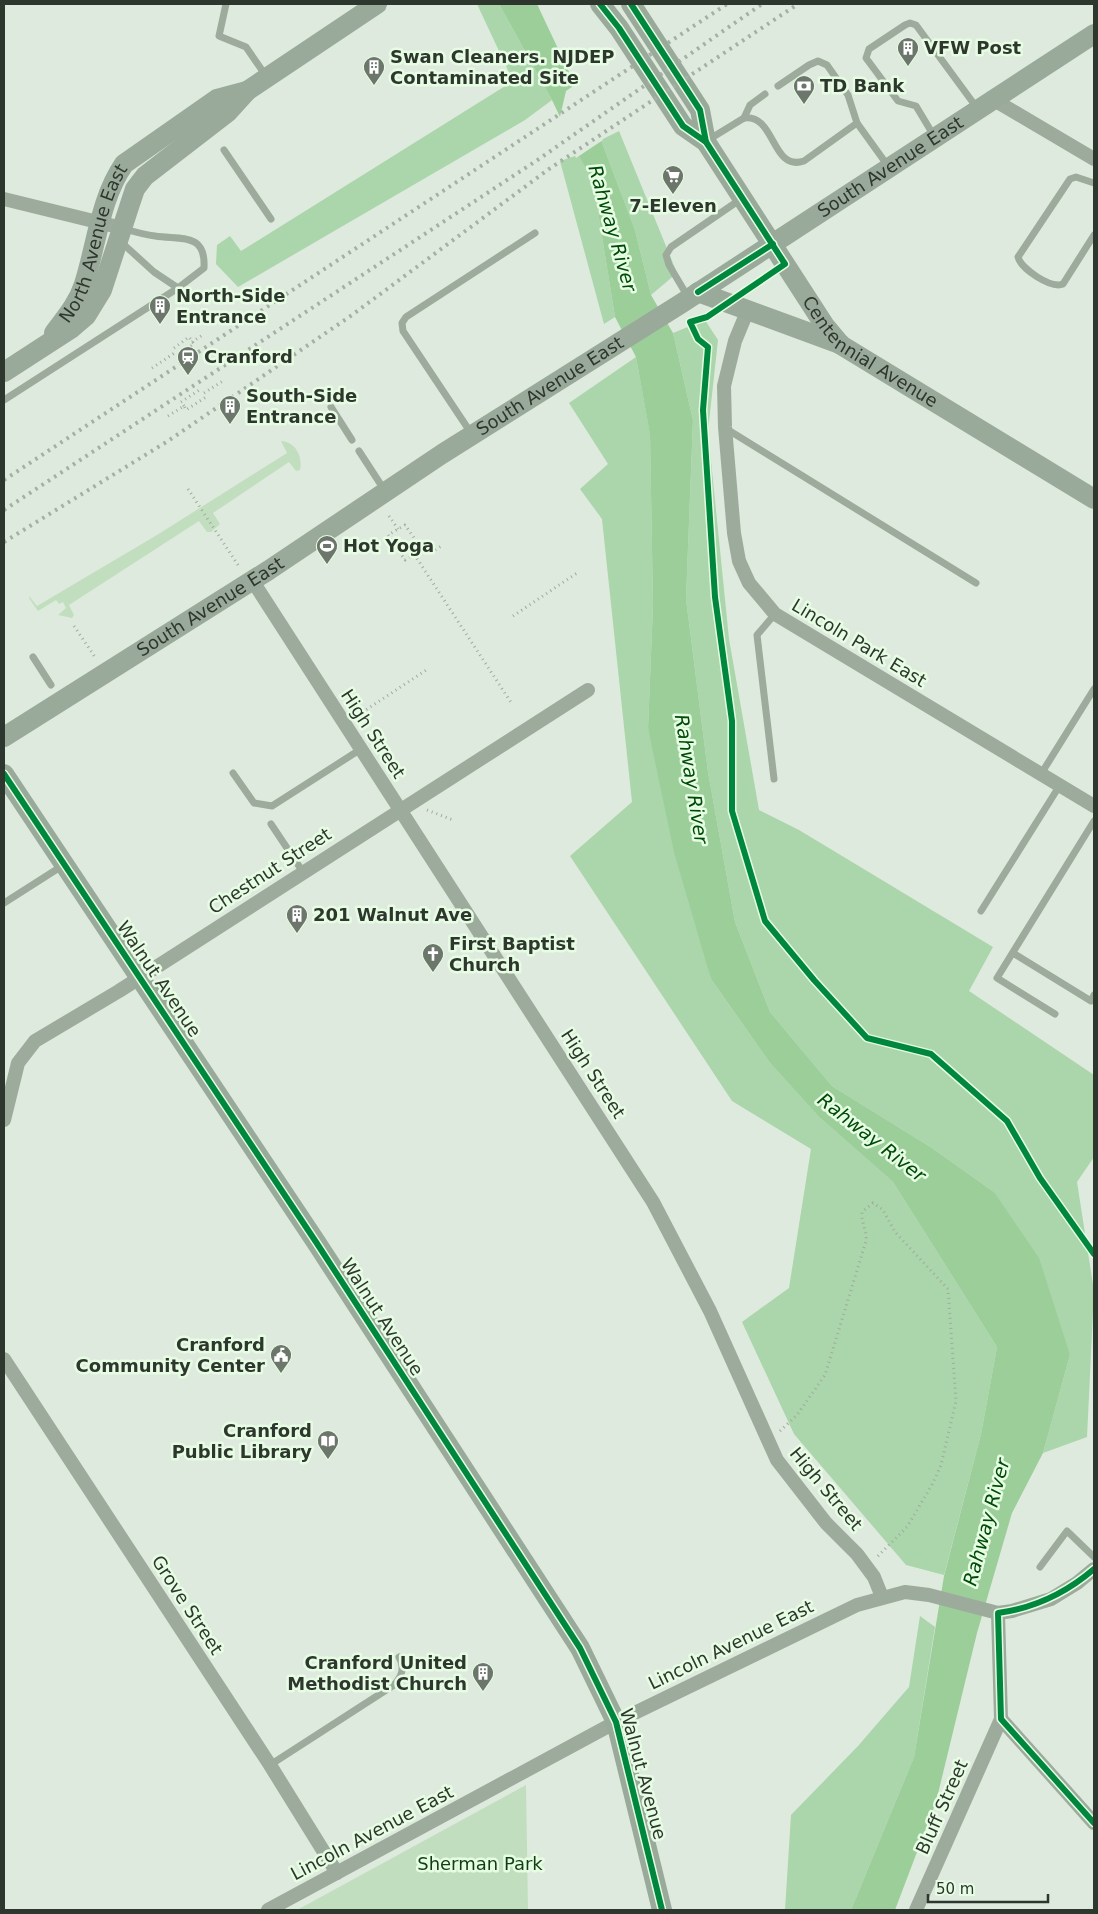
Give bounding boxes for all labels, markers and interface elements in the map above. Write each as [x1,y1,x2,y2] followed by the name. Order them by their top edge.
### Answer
[896,36,920,67] building icon: VFW Post
[924,37,1022,58] place label: VFW Post
[390,46,614,88] place label: Swan Cleaners. NJDEP Contaminated Site
[362,55,386,86] building icon: Swan Cleaners. NJDEP Contaminated Site
[792,74,816,105] bank icon: TD Bank
[820,75,905,96] place label: TD Bank
[813,111,967,222] street label: South Avenue East
[54,160,131,327] street label: North Avenue East
[584,162,642,295] water label: Rahway River
[661,164,685,195] supermarket icon: 7-Eleven
[629,195,717,216] place label: 7-Eleven
[176,285,285,327] place label: North-Side Entrance
[798,292,942,411] street label: Centennial Avenue
[148,294,172,325] building icon: North-Side Entrance
[472,332,627,440] street label: South Avenue East
[176,345,200,376] station icon: Cranford
[204,346,293,367] place label: Cranford
[246,385,357,427] place label: South-Side Entrance
[218,394,242,425] building icon: South-Side Entrance
[315,534,339,565] sports icon: Hot Yoga
[343,535,434,556] place label: Hot Yoga
[133,552,288,661] street label: South Avenue East
[788,594,930,691] street label: Lincoln Park East
[337,685,410,782] street label: High Street
[671,713,713,846] water label: Rahway River
[205,823,335,918] street label: Chestnut Street
[285,903,309,934] building icon: 201 Walnut Ave
[313,904,472,925] place label: 201 Walnut Ave
[113,917,206,1041] street label: Walnut Avenue
[449,933,575,975] place label: First Baptist Church
[421,942,445,973] church icon: First Baptist Church
[557,1025,630,1122] street label: High Street
[814,1088,931,1187] water label: Rahway River
[337,1254,428,1379] street label: Walnut Avenue
[76,1334,265,1376] place label: Cranford Community Center
[269,1343,293,1374] public building icon: Cranford Community Center
[172,1420,312,1462] place label: Cranford Public Library
[316,1429,340,1460] library icon: Cranford Public Library
[786,1443,867,1534] street label: High Street
[958,1455,1014,1588] water label: Rahway River
[148,1551,227,1658] street label: Grove Street
[645,1595,817,1694] street label: Lincoln Avenue East
[287,1652,467,1694] place label: Cranford United Methodist Church
[471,1661,495,1692] building icon: Cranford United Methodist Church
[616,1706,671,1842] street label: Walnut Avenue
[911,1756,972,1857] street label: Bluff Street
[287,1781,457,1884] street label: Lincoln Avenue East
[417,1853,543,1874] park label: Sherman Park
[928,1872,1048,1904] scale bar
[936,1880,974,1898] text: 50 m

